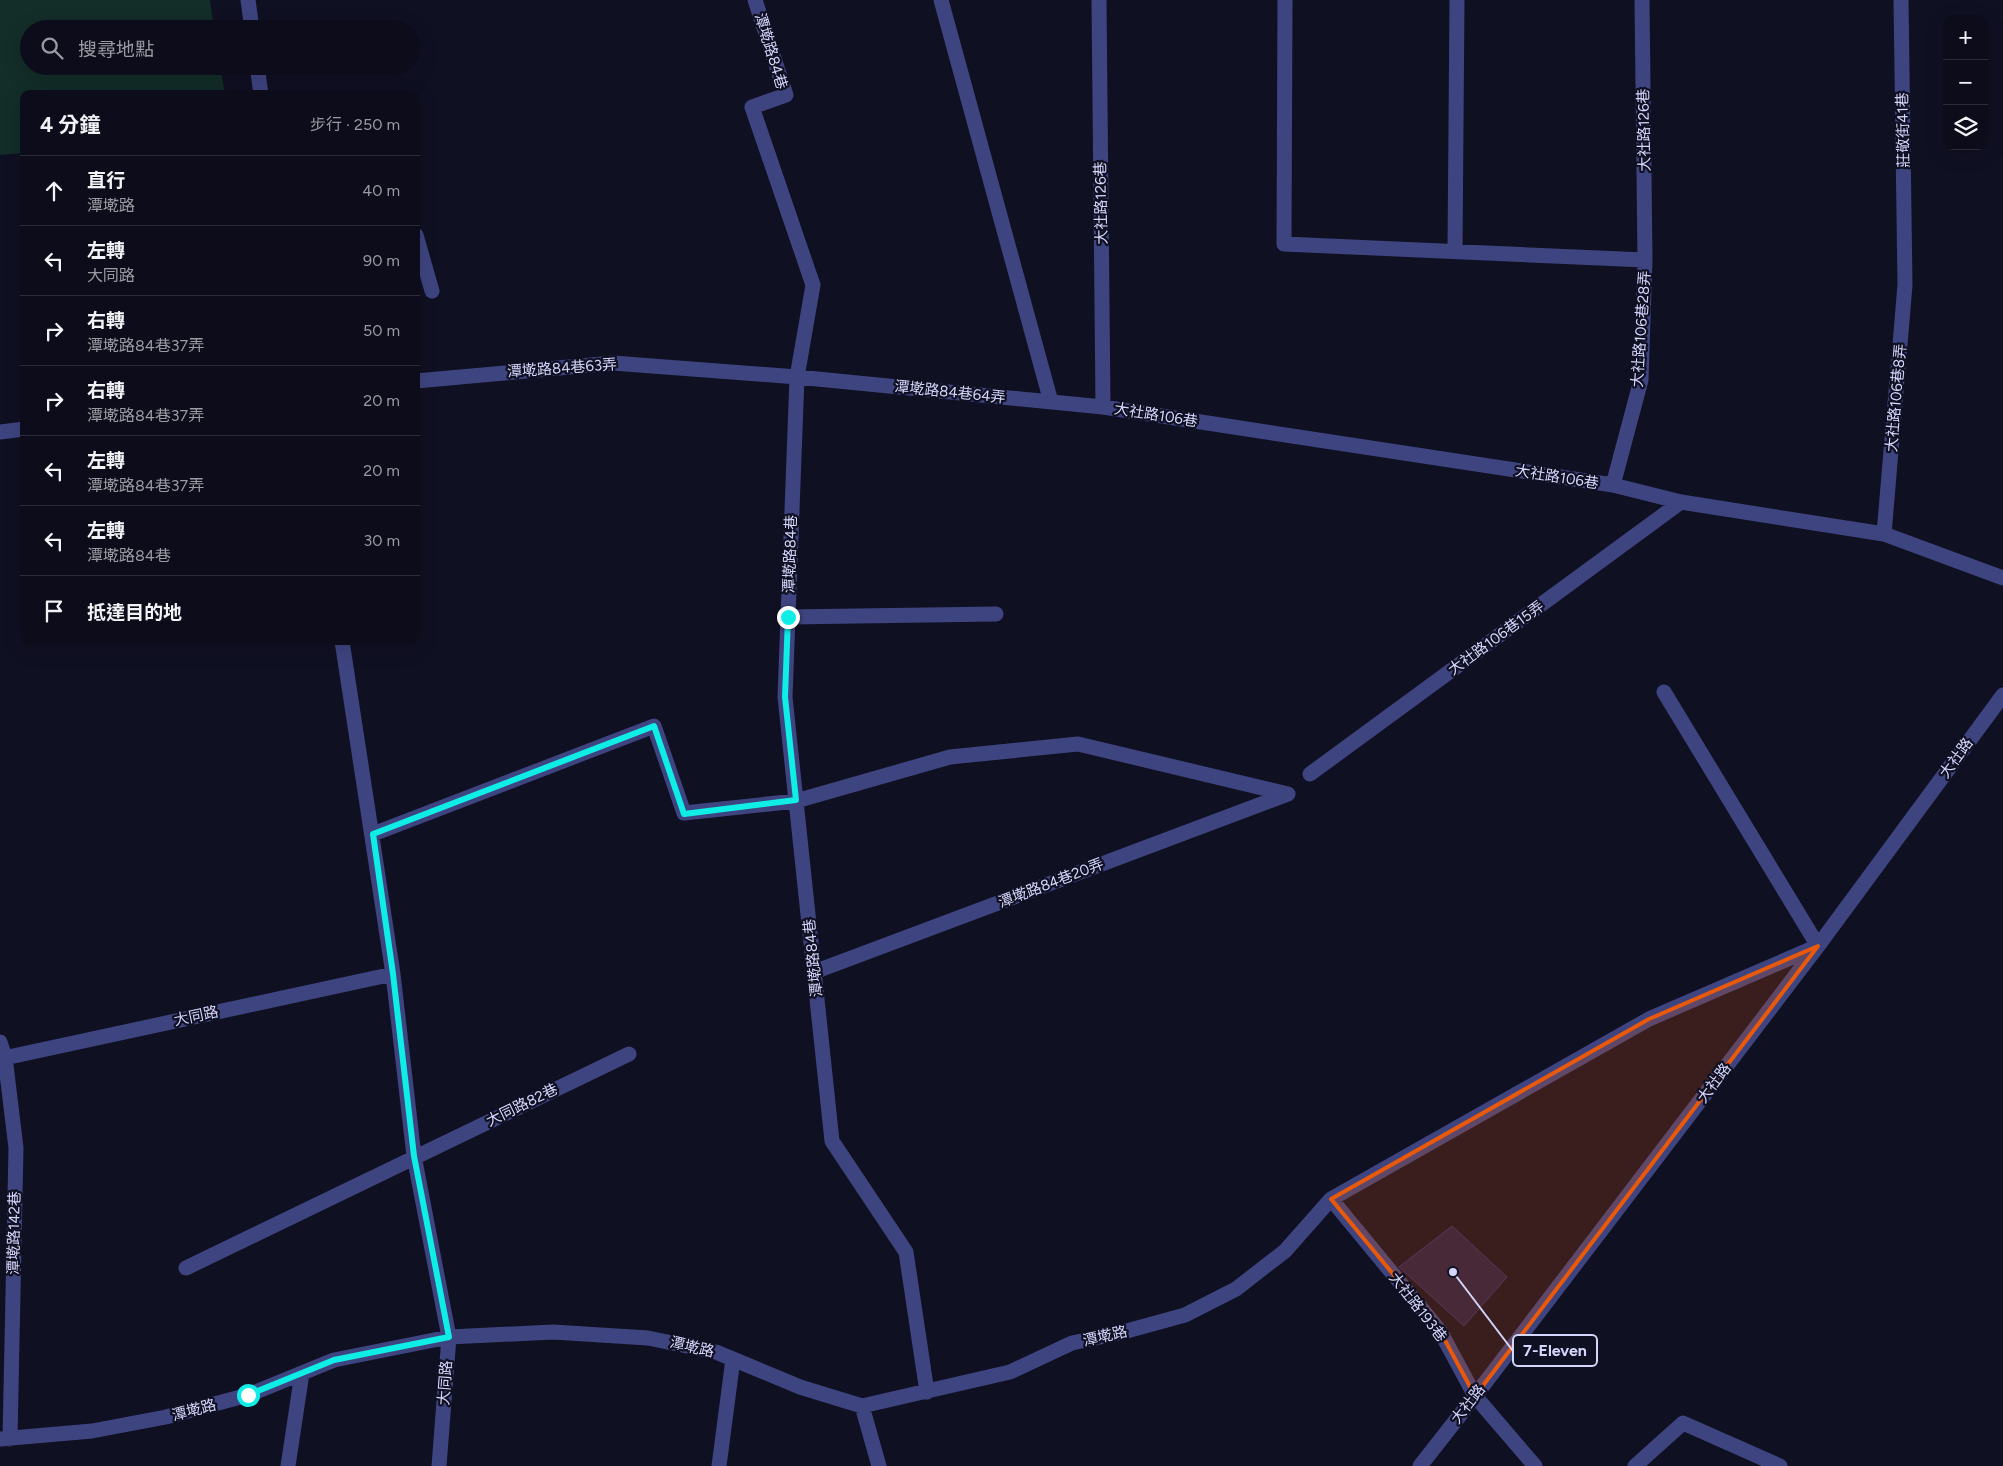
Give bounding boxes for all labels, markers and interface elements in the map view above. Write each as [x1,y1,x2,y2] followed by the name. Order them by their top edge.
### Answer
[751,11,791,91] street label: 潭墘路84巷
[1943,15,1988,150] map controls
[1943,15,1988,60] button: +
[20,20,420,75] search box
[38,34,66,62] icon: search
[78,38,154,61] text: 搜尋地點
[1943,60,1988,105] button: −
[1634,88,1654,172] street label: 大社路126巷
[1893,92,1913,168] street label: 莊敬街41巷
[1943,105,1988,150] button: layers
[40,112,100,137] text: 4 分鐘
[310,115,400,134] text: 步行 · 250 m
[1091,161,1111,245] street label: 大社路126巷
[87,169,125,192] text: 直行
[40,177,68,205] icon: ahead
[362,181,400,200] text: 40 m
[87,196,135,215] text: 潭墘路
[87,239,125,262] text: 左轉
[40,247,68,275] icon: left
[363,251,400,270] text: 90 m
[87,266,135,285] text: 大同路
[1628,270,1654,388] street label: 大社路106巷28弄
[87,309,125,332] text: 右轉
[40,317,68,345] icon: right
[363,321,400,340] text: 50 m
[87,336,204,355] text: 潭墘路84巷37弄
[1882,343,1910,453] street label: 大社路106巷8弄
[506,355,618,381] street label: 潭墘路84巷63弄
[894,377,1006,407] street label: 潭墘路84巷64弄
[87,379,125,402] text: 右轉
[40,387,68,415] icon: right
[363,391,400,410] text: 20 m
[1113,400,1199,430] street label: 大社路106巷
[87,406,204,425] text: 潭墘路84巷37弄
[87,449,125,472] text: 左轉
[40,457,68,485] icon: left
[363,461,400,480] text: 20 m
[1514,462,1600,492] street label: 大社路106巷
[87,476,204,495] text: 潭墘路84巷37弄
[780,514,800,594] street label: 潭墘路84巷
[87,519,125,542] text: 左轉
[40,527,68,555] icon: left
[363,531,400,550] text: 30 m
[87,546,171,565] text: 潭墘路84巷
[40,597,68,625] icon: arrive
[1445,597,1547,679] street label: 大社路106巷15弄
[87,601,182,624] text: 抵達目的地
[777,606,800,629] route end
[1935,735,1977,781] street label: 大社路
[996,855,1106,911] street label: 潭墘路84巷20弄
[800,918,826,998] street label: 潭墘路84巷
[172,1003,220,1029] street label: 大同路
[1693,1060,1735,1106] street label: 大社路
[483,1080,561,1130] street label: 大同路82巷
[4,1191,24,1275] street label: 潭墘路142巷
[1385,1269,1451,1345] street label: 大社路193巷
[1081,1322,1129,1350] street label: 潭墘路
[668,1333,716,1361] street label: 潭墘路
[1513,1335,1597,1366] callout: 7-Eleven
[1523,1341,1587,1360] text: 7-Eleven
[434,1360,456,1406] street label: 大同路
[1447,1381,1489,1427] street label: 大社路
[237,1384,260,1407] route start
[170,1395,218,1425] street label: 潭墘路

